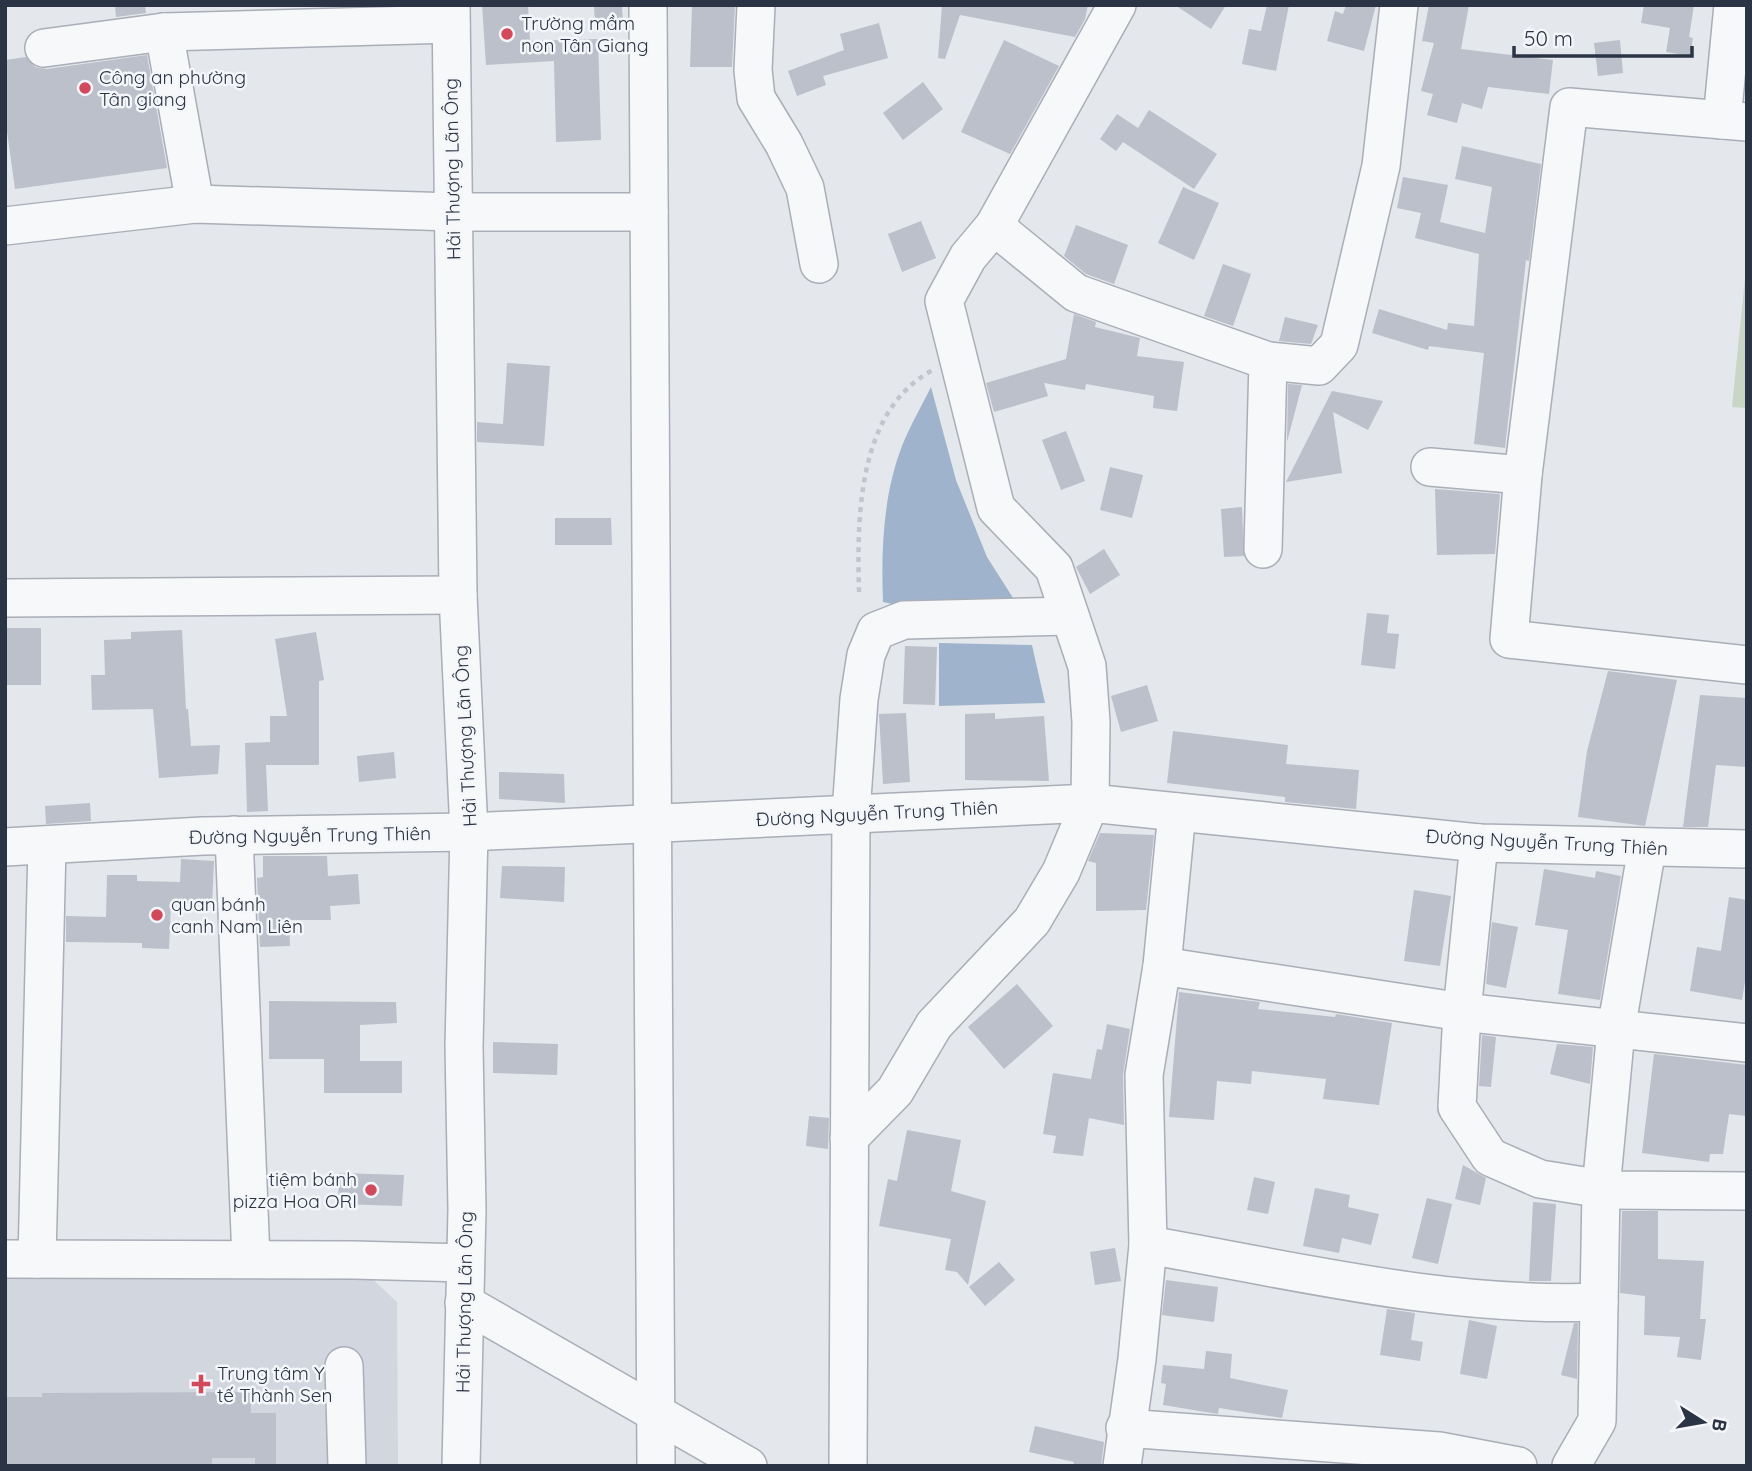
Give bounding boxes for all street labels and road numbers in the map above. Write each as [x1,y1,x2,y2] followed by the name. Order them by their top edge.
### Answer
[438,78,466,260] street label: Hải Thượng Lãn Ông
[448,644,482,828] street label: Hải Thượng Lãn Ông
[755,795,999,831] street label: Đường Nguyễn Trung Thiên
[189,821,431,849] street label: Đường Nguyễn Trung Thiên
[1425,824,1669,860] street label: Đường Nguyễn Trung Thiên
[450,1211,478,1393] street label: Hải Thượng Lãn Ông

